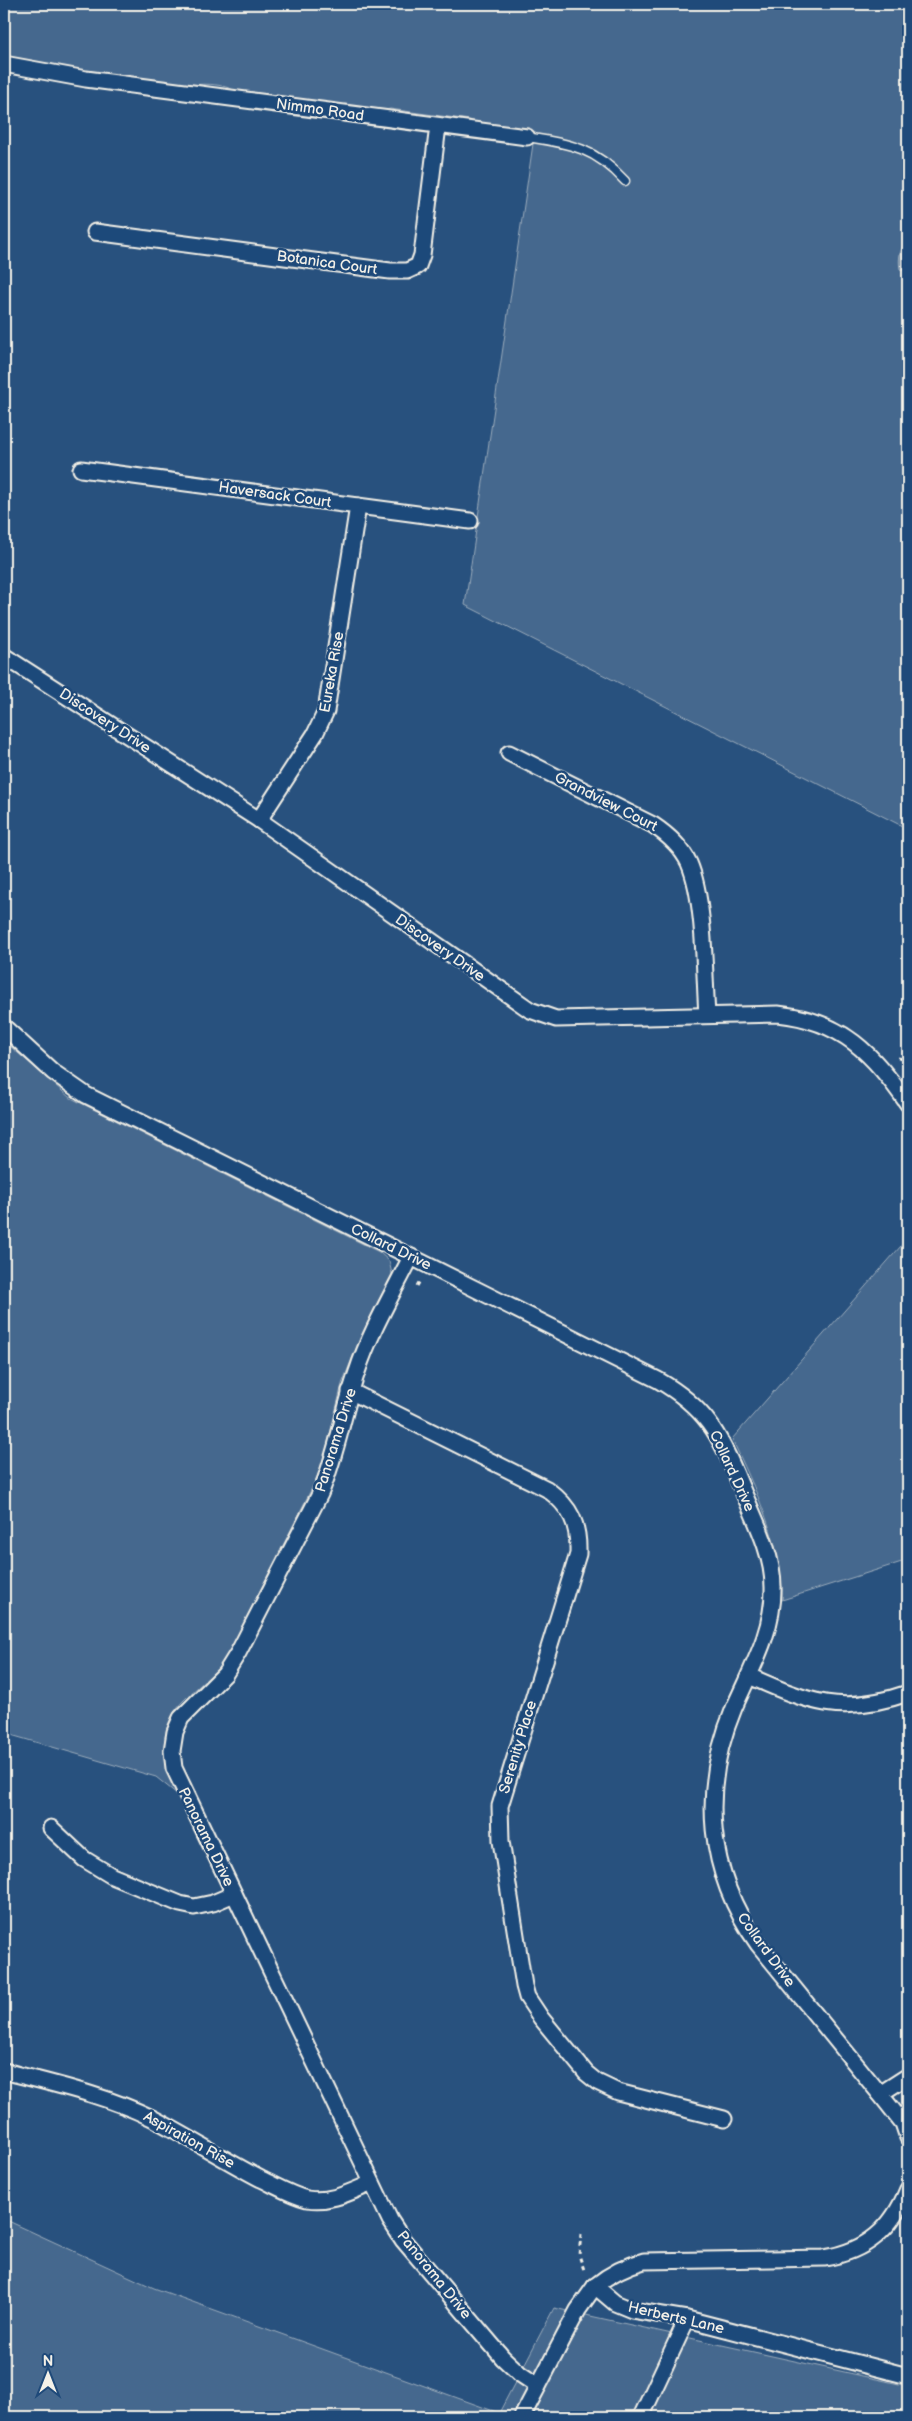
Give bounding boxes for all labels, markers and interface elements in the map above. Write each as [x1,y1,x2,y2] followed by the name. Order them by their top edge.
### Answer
[275,94,365,126] street label: Nimmo Road
[276,247,379,280] street label: Botanica Court
[217,478,333,512] street label: Haversack Court
[316,630,348,714] street label: Eureka Rise
[56,684,154,758] street label: Discovery Drive
[551,768,661,836] street label: Grandview Court
[391,910,489,986] street label: Discovery Drive
[348,1219,434,1275] street label: Collard Drive
[311,1385,361,1494] street label: Panorama Drive
[705,1427,759,1515] street label: Collard Drive
[495,1698,541,1796] street label: Serenity Place
[174,1784,238,1890] street label: Panorama Drive
[733,1909,799,1991] street label: Collard Drive
[140,2107,238,2173] street label: Aspiration Rise
[393,2227,475,2323] street label: Panorama Drive
[626,2298,726,2338] street label: Herberts Lane
[22,2348,72,2398] north arrow
[43,2353,53,2370] text: N

